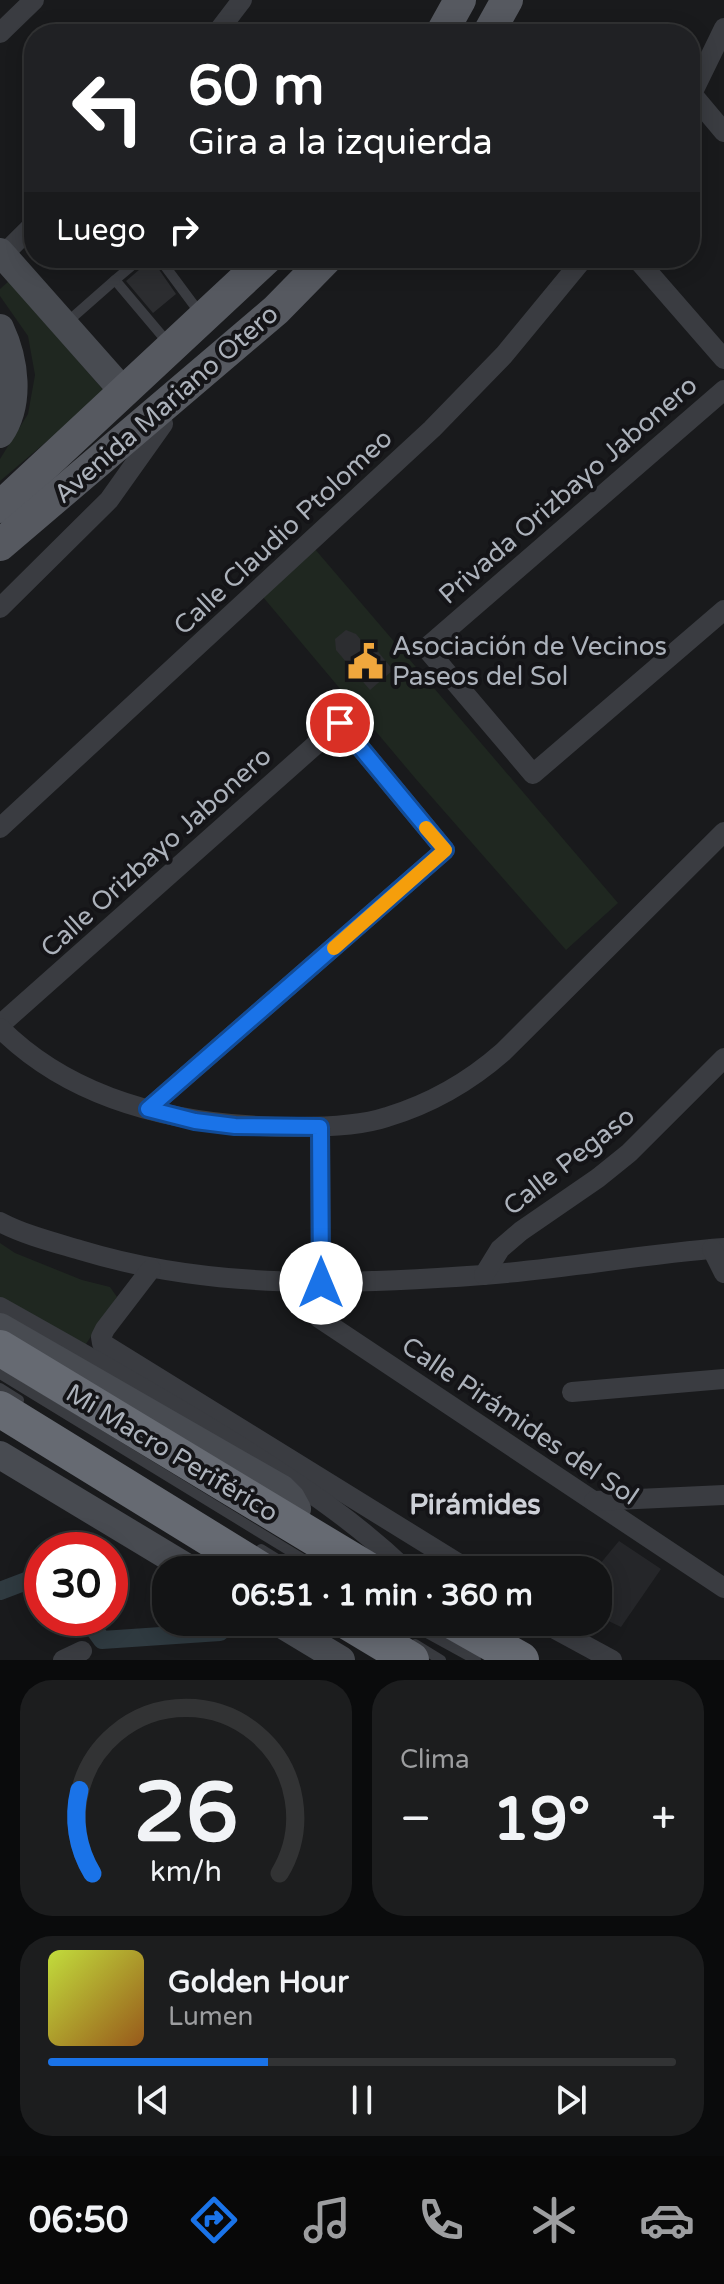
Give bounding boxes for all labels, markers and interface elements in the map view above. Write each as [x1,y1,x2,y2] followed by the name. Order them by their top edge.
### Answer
[188,53,324,120] text: 60 m
[56,56,160,160] icon: left
[188,121,493,164] text: Gira a la izquierda
[162,208,206,252] icon: right
[56,212,146,249] text: Luego
[48,298,284,510] street label: Avenida Mariano Otero
[433,369,703,611] street label: Privada Orizbayo Jabonero
[167,423,399,641] street label: Calle Claudio Ptolomeo
[392,631,667,692] place label: Asociación de Vecinos Paseos del Sol
[347,642,385,680] public building icon: Asociación de Vecinos Paseos del Sol
[306,689,374,757] pin
[318,701,362,745] icon: arrive
[34,740,278,964] street label: Calle Orizbayo Jabonero
[497,1100,641,1222] street label: Calle Pegaso
[279,1241,363,1325] position arrow
[396,1330,644,1512] street label: Calle Pirámides del Sol
[60,1377,284,1529] street label: Mi Macro Periférico
[409,1488,541,1522] district label: Pirámides
[24,1532,128,1636] speed limit sign: 30
[231,1577,533,1614] text: 06:51 · 1 min · 360 m
[400,1744,470,1775] text: Clima
[134,1764,238,1864] text: 26
[492,1784,590,1856] text: 19°
[400,1793,431,1846] text: −
[651,1793,676,1846] text: +
[150,1855,222,1889] text: km/h
[168,1964,349,2001] text: Golden Hour
[168,2001,253,2032] text: Lumen
[131,2078,175,2122] icon: previous
[340,2078,384,2122] icon: pause
[549,2078,593,2122] icon: next
[186,2192,242,2248] icon: directions
[299,2192,355,2248] icon: music
[413,2192,469,2248] icon: phone
[526,2192,582,2248] icon: climate
[639,2192,695,2248] icon: car
[29,2199,128,2242] text: 06:50

